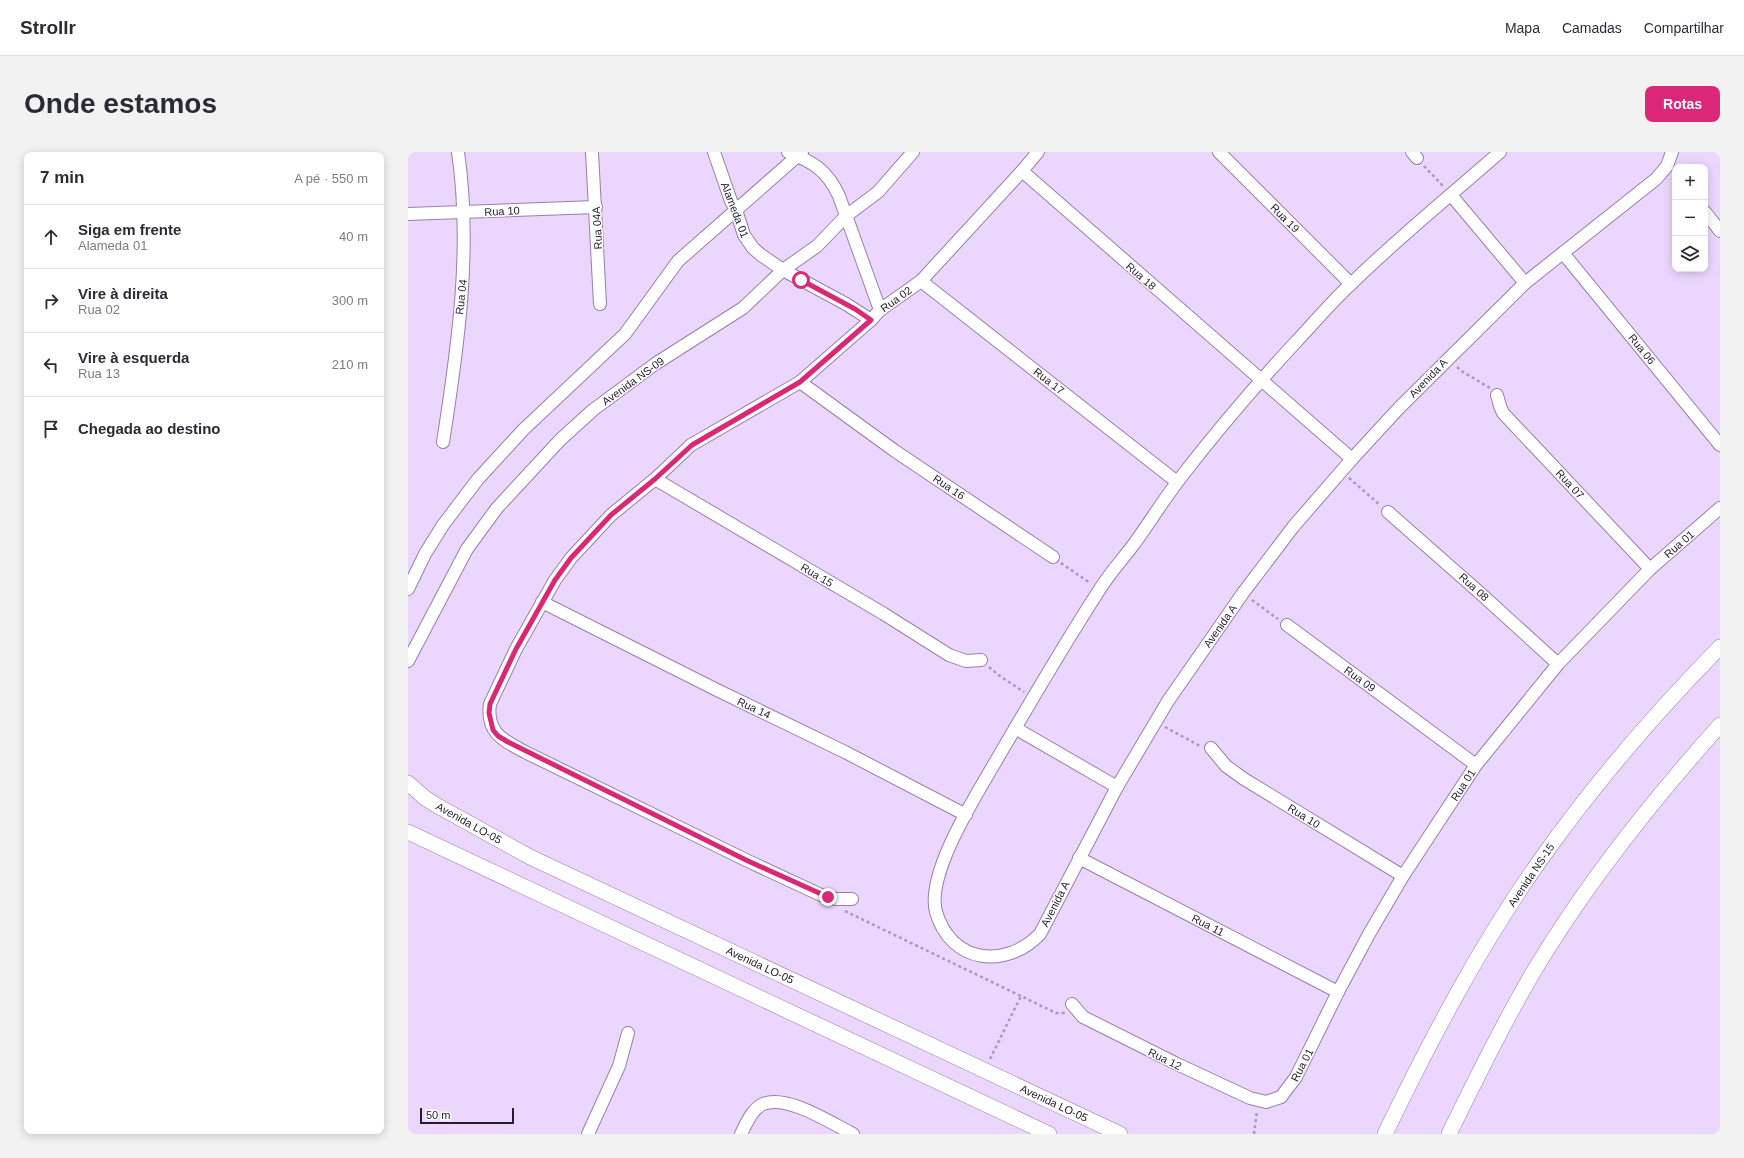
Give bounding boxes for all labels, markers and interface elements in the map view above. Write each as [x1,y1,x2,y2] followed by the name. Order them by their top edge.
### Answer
[20,17,76,38] text: Strollr
[1505,20,1540,36] text: Mapa
[1562,20,1622,36] text: Camadas
[1644,20,1724,36] text: Compartilhar
[1645,86,1720,122] button: Rotas
[24,88,217,119] text: Onde estamos
[1672,164,1708,272] map controls
[1672,164,1708,200] button: +
[40,168,84,187] text: 7 min
[294,171,368,186] text: A pé · 550 m
[719,180,751,240] street label: Alameda 01
[1672,200,1708,236] button: −
[1268,201,1302,235] street label: Rua 19
[484,204,520,218] street label: Rua 10
[590,206,604,250] street label: Rua 04A
[78,221,181,238] text: Siga em frente
[40,226,62,248] icon: ahead
[339,229,368,244] text: 40 m
[1672,236,1708,272] button: layers
[78,238,147,253] text: Alameda 01
[1124,260,1158,292] street label: Rua 18
[792,271,810,289] route start
[453,279,469,315] street label: Rua 04
[878,284,914,314] street label: Rua 02
[78,285,168,302] text: Vire à direita
[40,290,62,312] icon: right
[332,293,368,308] text: 300 m
[78,302,120,317] text: Rua 02
[1626,331,1658,367] street label: Rua 06
[78,349,189,366] text: Vire à esquerda
[40,354,62,376] icon: left
[600,354,666,408] street label: Avenida NS-09
[1407,356,1450,400] street label: Avenida A
[332,357,368,372] text: 210 m
[1031,365,1067,397] street label: Rua 17
[78,366,120,381] text: Rua 13
[40,418,62,440] icon: arrive
[78,420,221,437] text: Chegada ao destino
[1554,467,1586,501] street label: Rua 07
[931,472,967,502] street label: Rua 16
[1662,528,1696,560] street label: Rua 01
[799,561,835,589] street label: Rua 15
[1457,571,1491,603] street label: Rua 08
[1201,602,1239,650] street label: Avenida A
[1342,664,1378,694] street label: Rua 09
[735,695,773,721] street label: Rua 14
[1448,767,1478,803] street label: Rua 01
[434,800,504,846] street label: Avenida LO-05
[1286,802,1322,830] street label: Rua 10
[1505,841,1557,909] street label: Avenida NS-15
[1038,879,1072,929] street label: Avenida A
[819,888,837,906] route end
[1190,912,1226,938] street label: Rua 11
[724,944,796,986] street label: Avenida LO-05
[1146,1046,1184,1072] street label: Rua 12
[1288,1047,1316,1083] street label: Rua 01
[1018,1082,1090,1124] street label: Avenida LO-05
[420,1106,514,1125] scale bar
[426,1109,450,1121] text: 50 m

